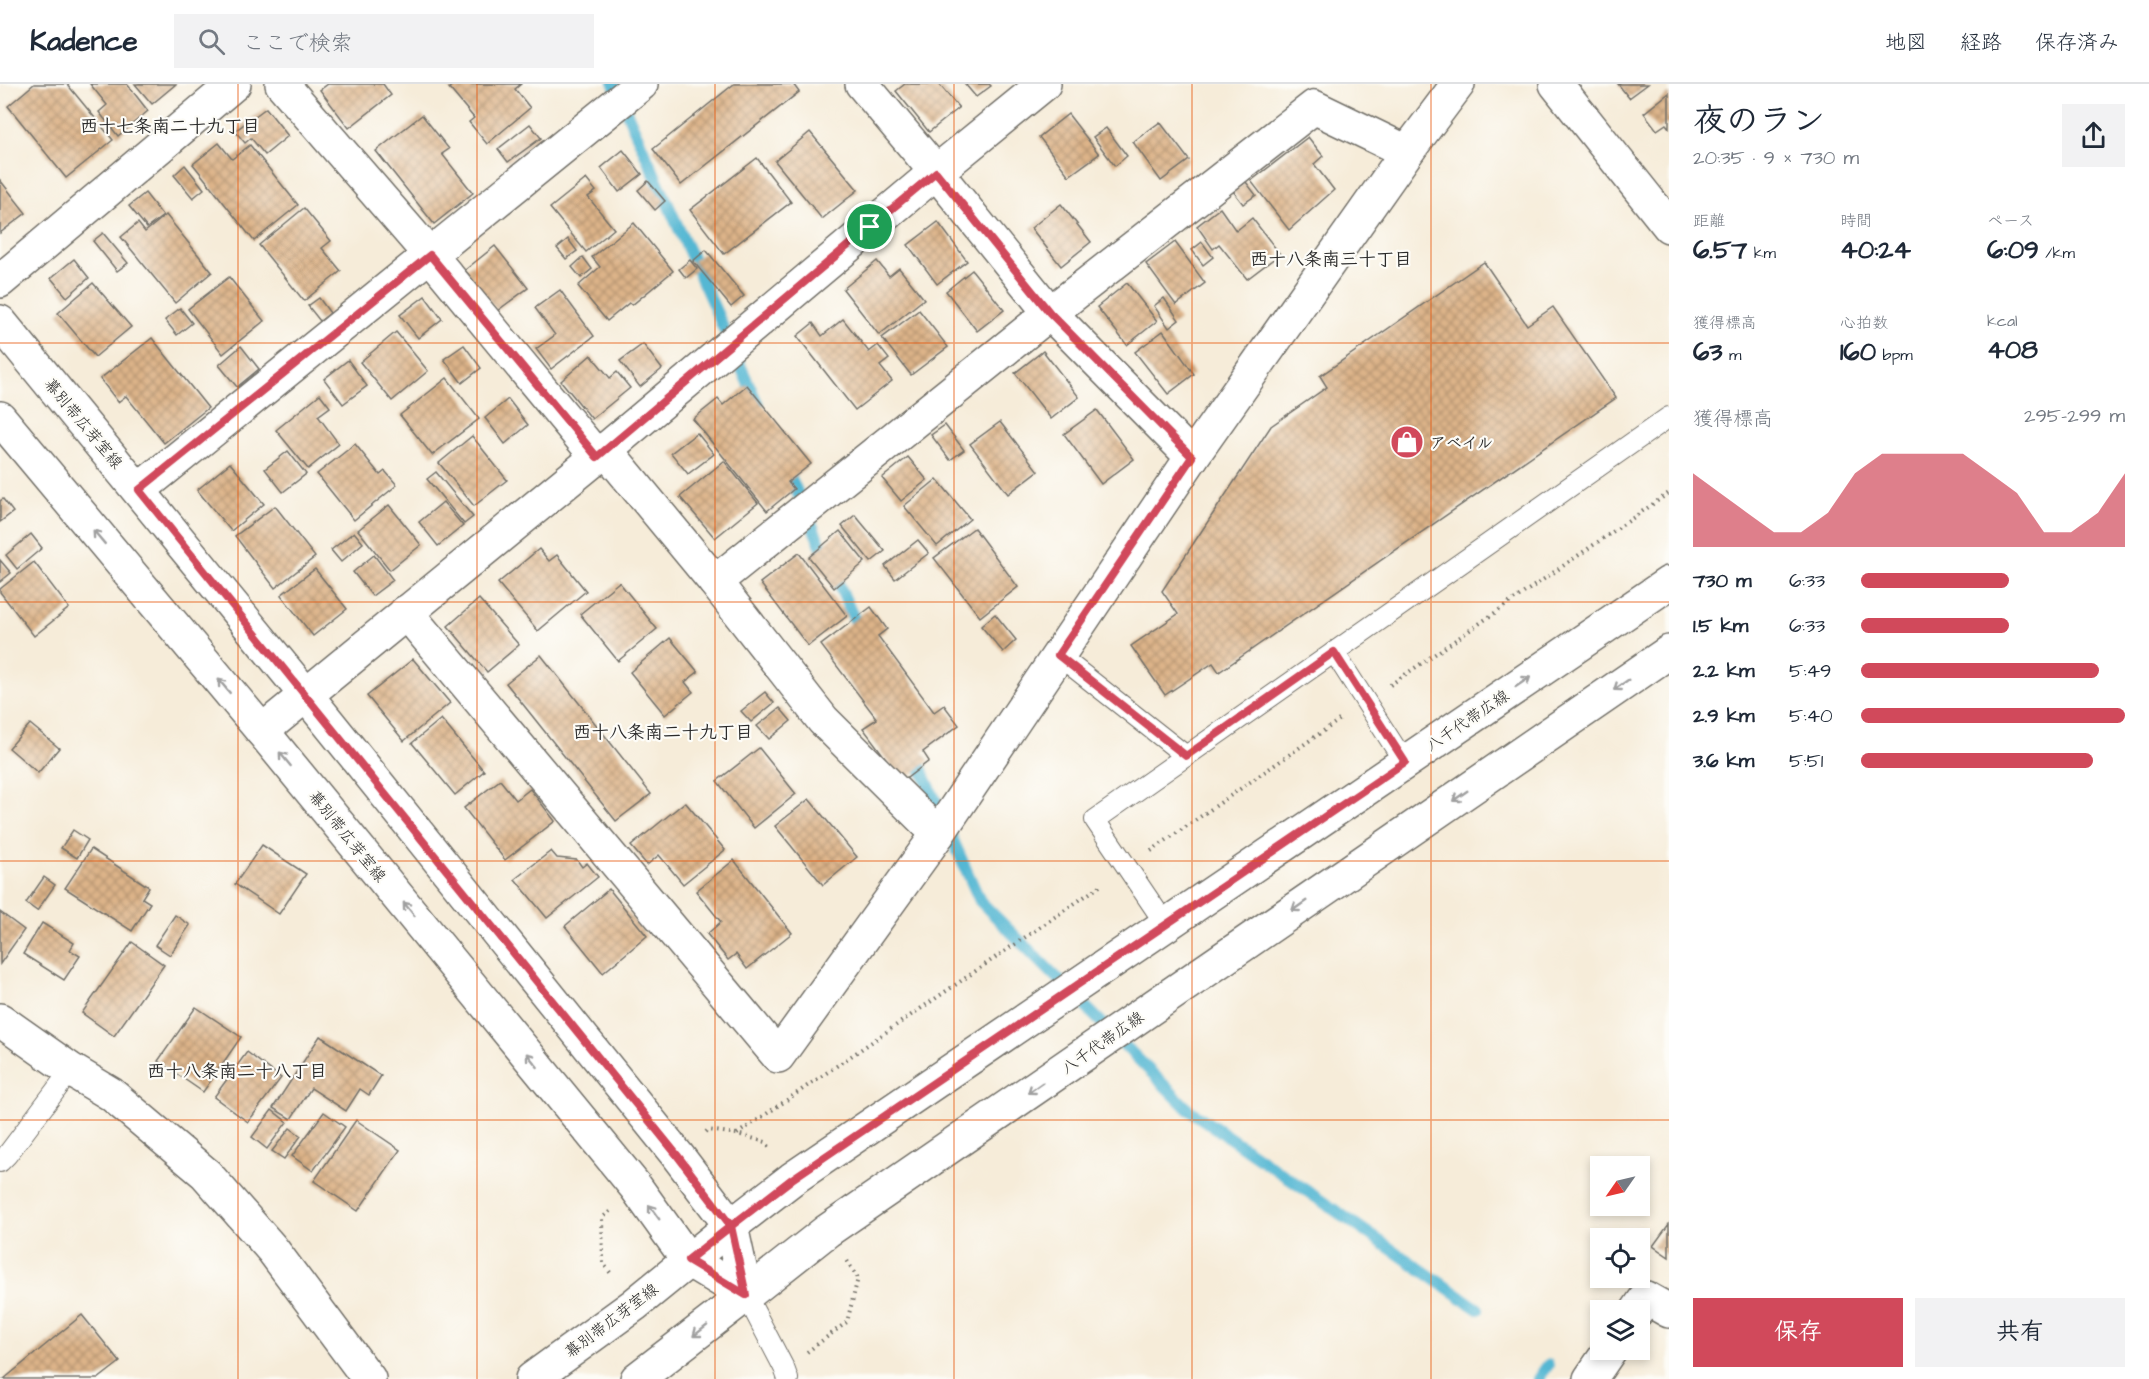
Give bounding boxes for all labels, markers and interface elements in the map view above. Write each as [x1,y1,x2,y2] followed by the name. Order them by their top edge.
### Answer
[174,14,594,68] search box
[30,22,138,61] text: Kadence
[195,25,228,58] icon: search
[243,28,353,59] text: ここで検索
[1885,28,1927,57] text: 地図
[1960,28,2002,57] text: 経路
[2035,28,2119,57] text: 保存済み
[1693,98,1825,144] text: 夜のラン
[2062,104,2125,167] button: share
[80,114,260,139] district label: 西十七条南二十九丁目
[1693,144,1859,172] text: 20:35 · 9 × 730 m
[844,201,895,252] pin
[853,210,886,243] icon: arrive
[1693,210,1725,232] text: 距離
[1840,210,1872,232] text: 時間
[1987,210,2034,232] text: ペース
[1693,232,1747,268] text: 6.57
[1840,232,1911,268] text: 40:24
[1987,232,2039,268] text: 6:09
[1747,242,1776,264] text: km
[2039,242,2075,264] text: /km
[1250,247,1412,272] district label: 西十八条南三十丁目
[1987,310,2018,332] text: kcal
[1693,312,1757,334] text: 獲得標高
[1840,312,1888,334] text: 心拍数
[1987,332,2038,368] text: 408
[1693,334,1723,370] text: 63
[1840,334,1876,370] text: 160
[1723,344,1741,366] text: m
[1876,344,1913,366] text: bpm
[39,374,128,474] street label: 幕別帯広芽室線
[2024,402,2125,430] text: 295–299 m
[1693,405,1773,433] text: 獲得標高
[1389,424,1425,460] shop icon: アベイル
[1430,432,1493,454] place label: アベイル
[93,529,106,545] one-way arrow
[1693,567,1752,595] text: 730 m
[1789,567,1825,595] text: 6:33
[1693,612,1748,640] text: 1.5 km
[1789,612,1825,640] text: 6:33
[1693,657,1755,685] text: 2.2 km
[1789,657,1832,685] text: 5:49
[1515,676,1531,688] one-way arrow
[218,678,231,694] one-way arrow
[1613,679,1629,691] one-way arrow
[1422,685,1514,757] street label: 八千代帯広線
[1693,702,1755,730] text: 2.9 km
[1789,702,1833,730] text: 5:40
[573,720,753,745] district label: 西十八条南二十九丁目
[1693,747,1754,775] text: 3.6 km
[1789,747,1823,775] text: 5:51
[279,751,292,767] one-way arrow
[303,786,391,887] street label: 幕別帯広芽室線
[1452,790,1469,802] one-way arrow
[1292,900,1308,912] one-way arrow
[402,902,415,918] one-way arrow
[1057,1006,1148,1079] street label: 八千代帯広線
[526,1052,539,1068] one-way arrow
[147,1059,327,1084] district label: 西十八条南二十八丁目
[1027,1082,1044,1094] one-way arrow
[1590,1156,1650,1216] north arrow
[1590,1156,1650,1360] map controls
[648,1205,660,1221] one-way arrow
[1590,1228,1650,1288] button: locate
[560,1278,663,1363] street label: 幕別帯広芽室線
[1693,1298,1903,1367] button: 保存
[1915,1298,2125,1367] button: 共有
[1590,1300,1650,1360] button: layers
[693,1325,709,1338] one-way arrow

